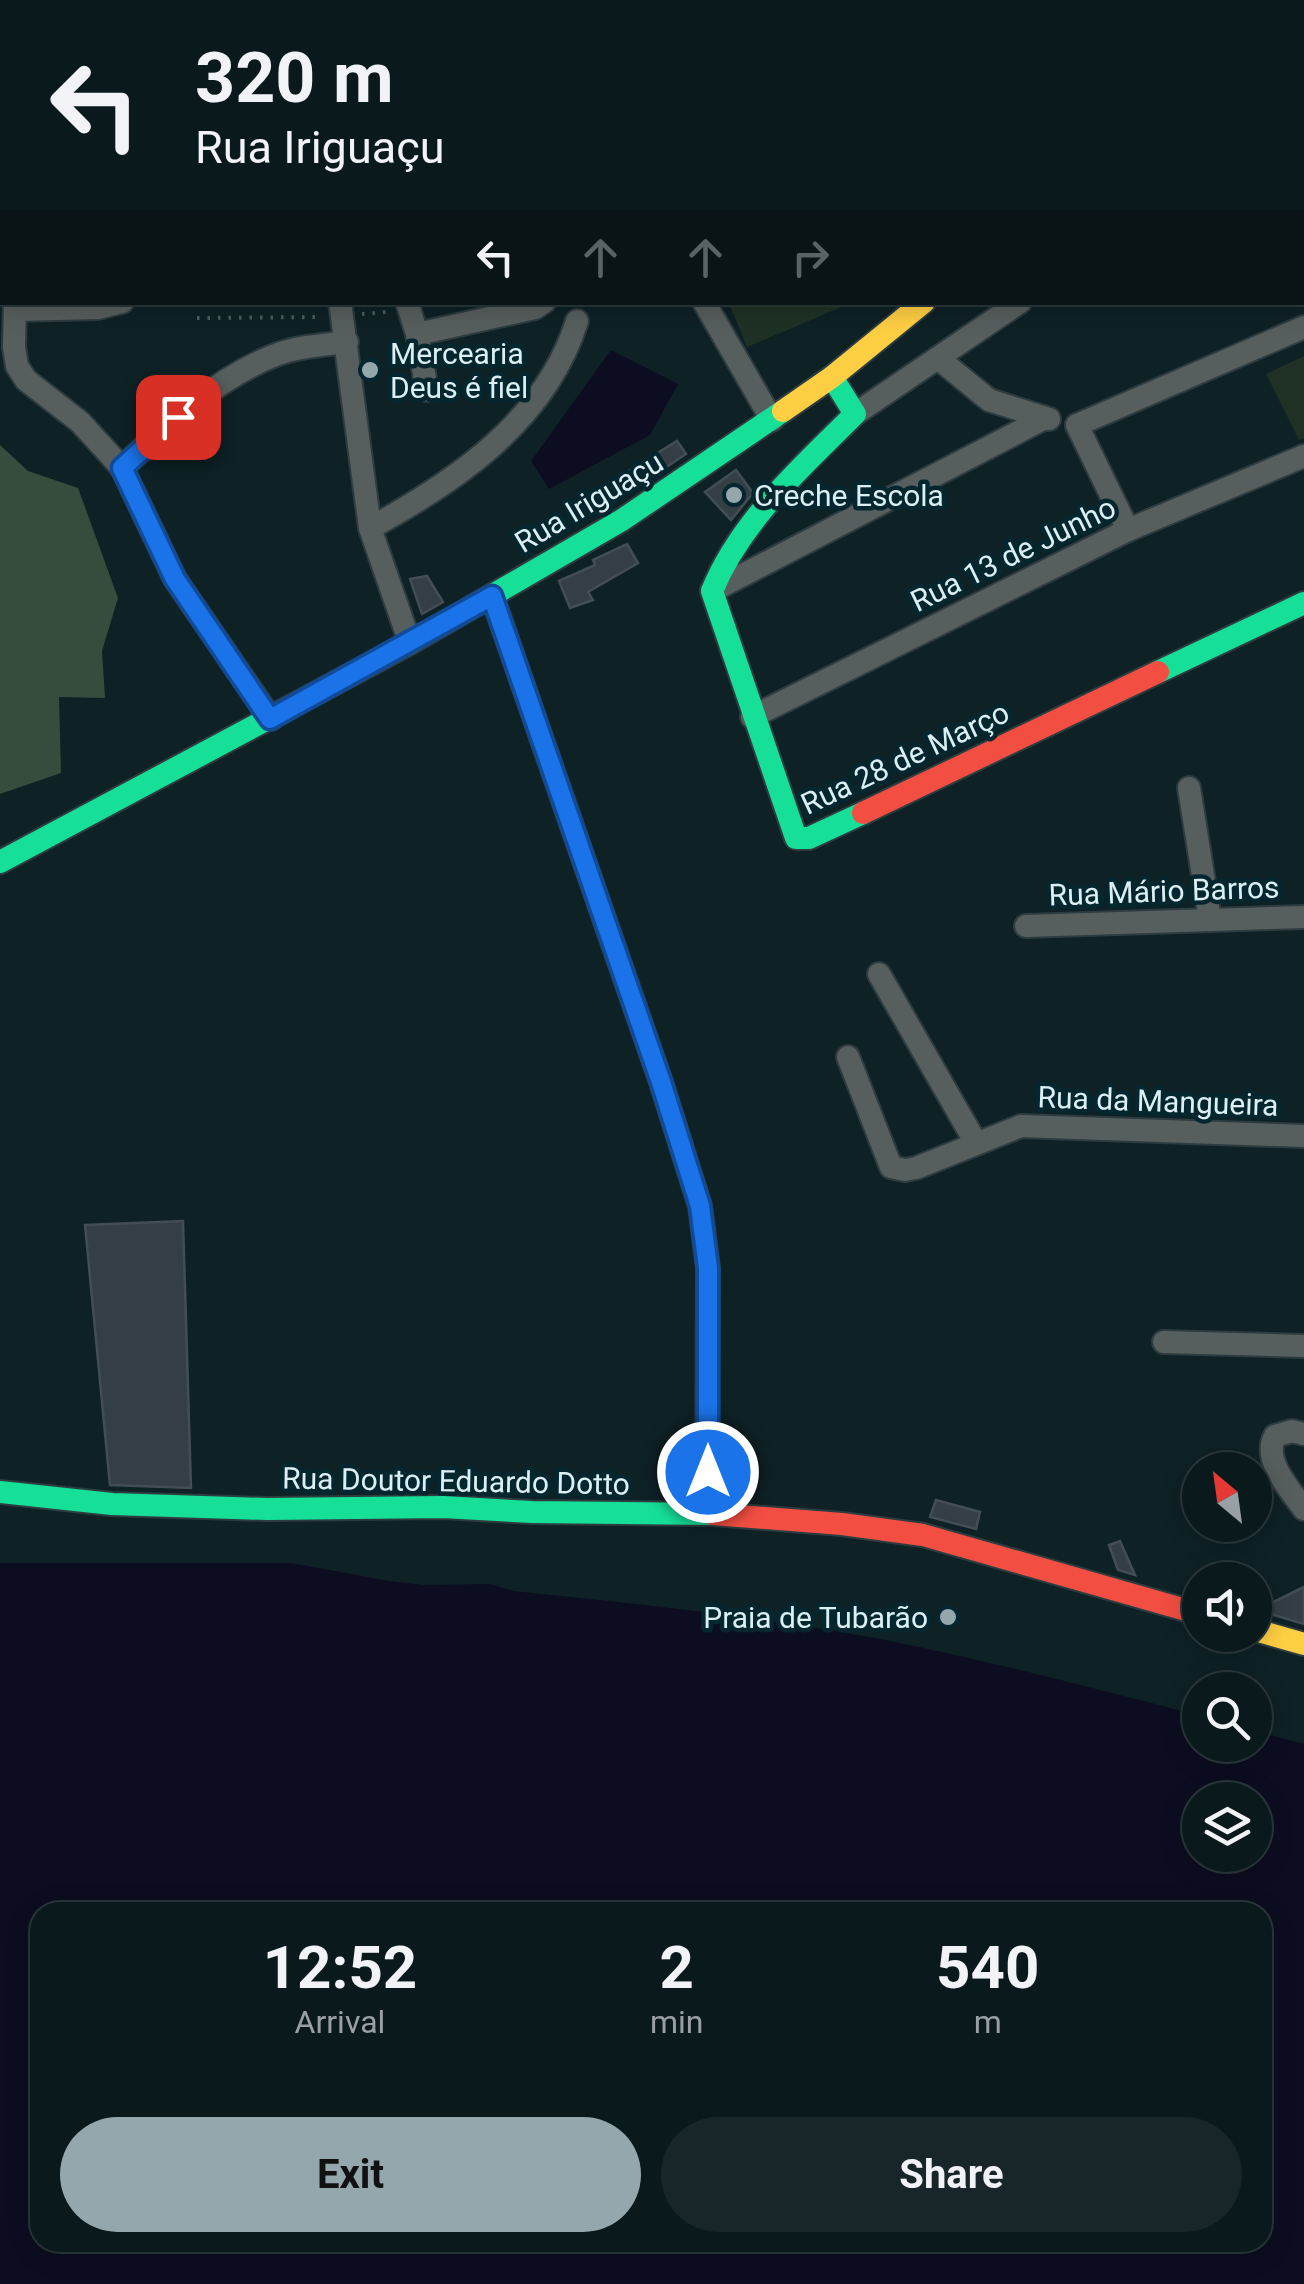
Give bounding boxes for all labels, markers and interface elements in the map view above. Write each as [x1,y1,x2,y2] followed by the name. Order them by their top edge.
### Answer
[195,37,394,119] text: 320 m
[30,40,160,170] icon: left
[195,121,445,174] text: Rua Iriguaçu
[468,230,523,285] icon: left
[573,230,628,285] icon: ahead
[678,230,733,285] icon: ahead
[783,230,838,285] icon: right
[390,336,528,405] place label: Mercearia Deus é fiel
[359,359,381,381] marker: Mercearia Deus é fiel
[136,375,221,460] pin
[151,390,206,445] icon: arrive
[509,444,669,560] street label: Rua Iriguaçu
[754,478,944,513] place label: Creche Escola
[723,484,745,506] marker: Creche Escola
[905,489,1121,619] street label: Rua 13 de Junho
[795,695,1015,821] street label: Rua 28 de Março
[1048,869,1280,913] street label: Rua Mário Barros
[1037,1079,1279,1123] street label: Rua da Mangueira
[656,1420,760,1524] position arrow
[1182,1452,1272,1542] north arrow
[1182,1452,1272,1872] map controls
[282,1460,630,1502] street label: Rua Doutor Eduardo Dotto
[1182,1562,1272,1652] button: sound
[703,1600,928,1635] place label: Praia de Tubarão
[937,1606,959,1628] marker: Praia de Tubarão
[1182,1672,1272,1762] button: search
[1182,1782,1272,1872] button: layers
[263,1932,417,2003] text: 12:52
[659,1932,694,2003] text: 2
[936,1932,1039,2003] text: 540
[295,2003,385,2041] text: Arrival
[650,2003,703,2041] text: min
[974,2003,1002,2041] text: m
[60,2117,641,2232] button: Exit
[661,2117,1242,2232] button: Share

